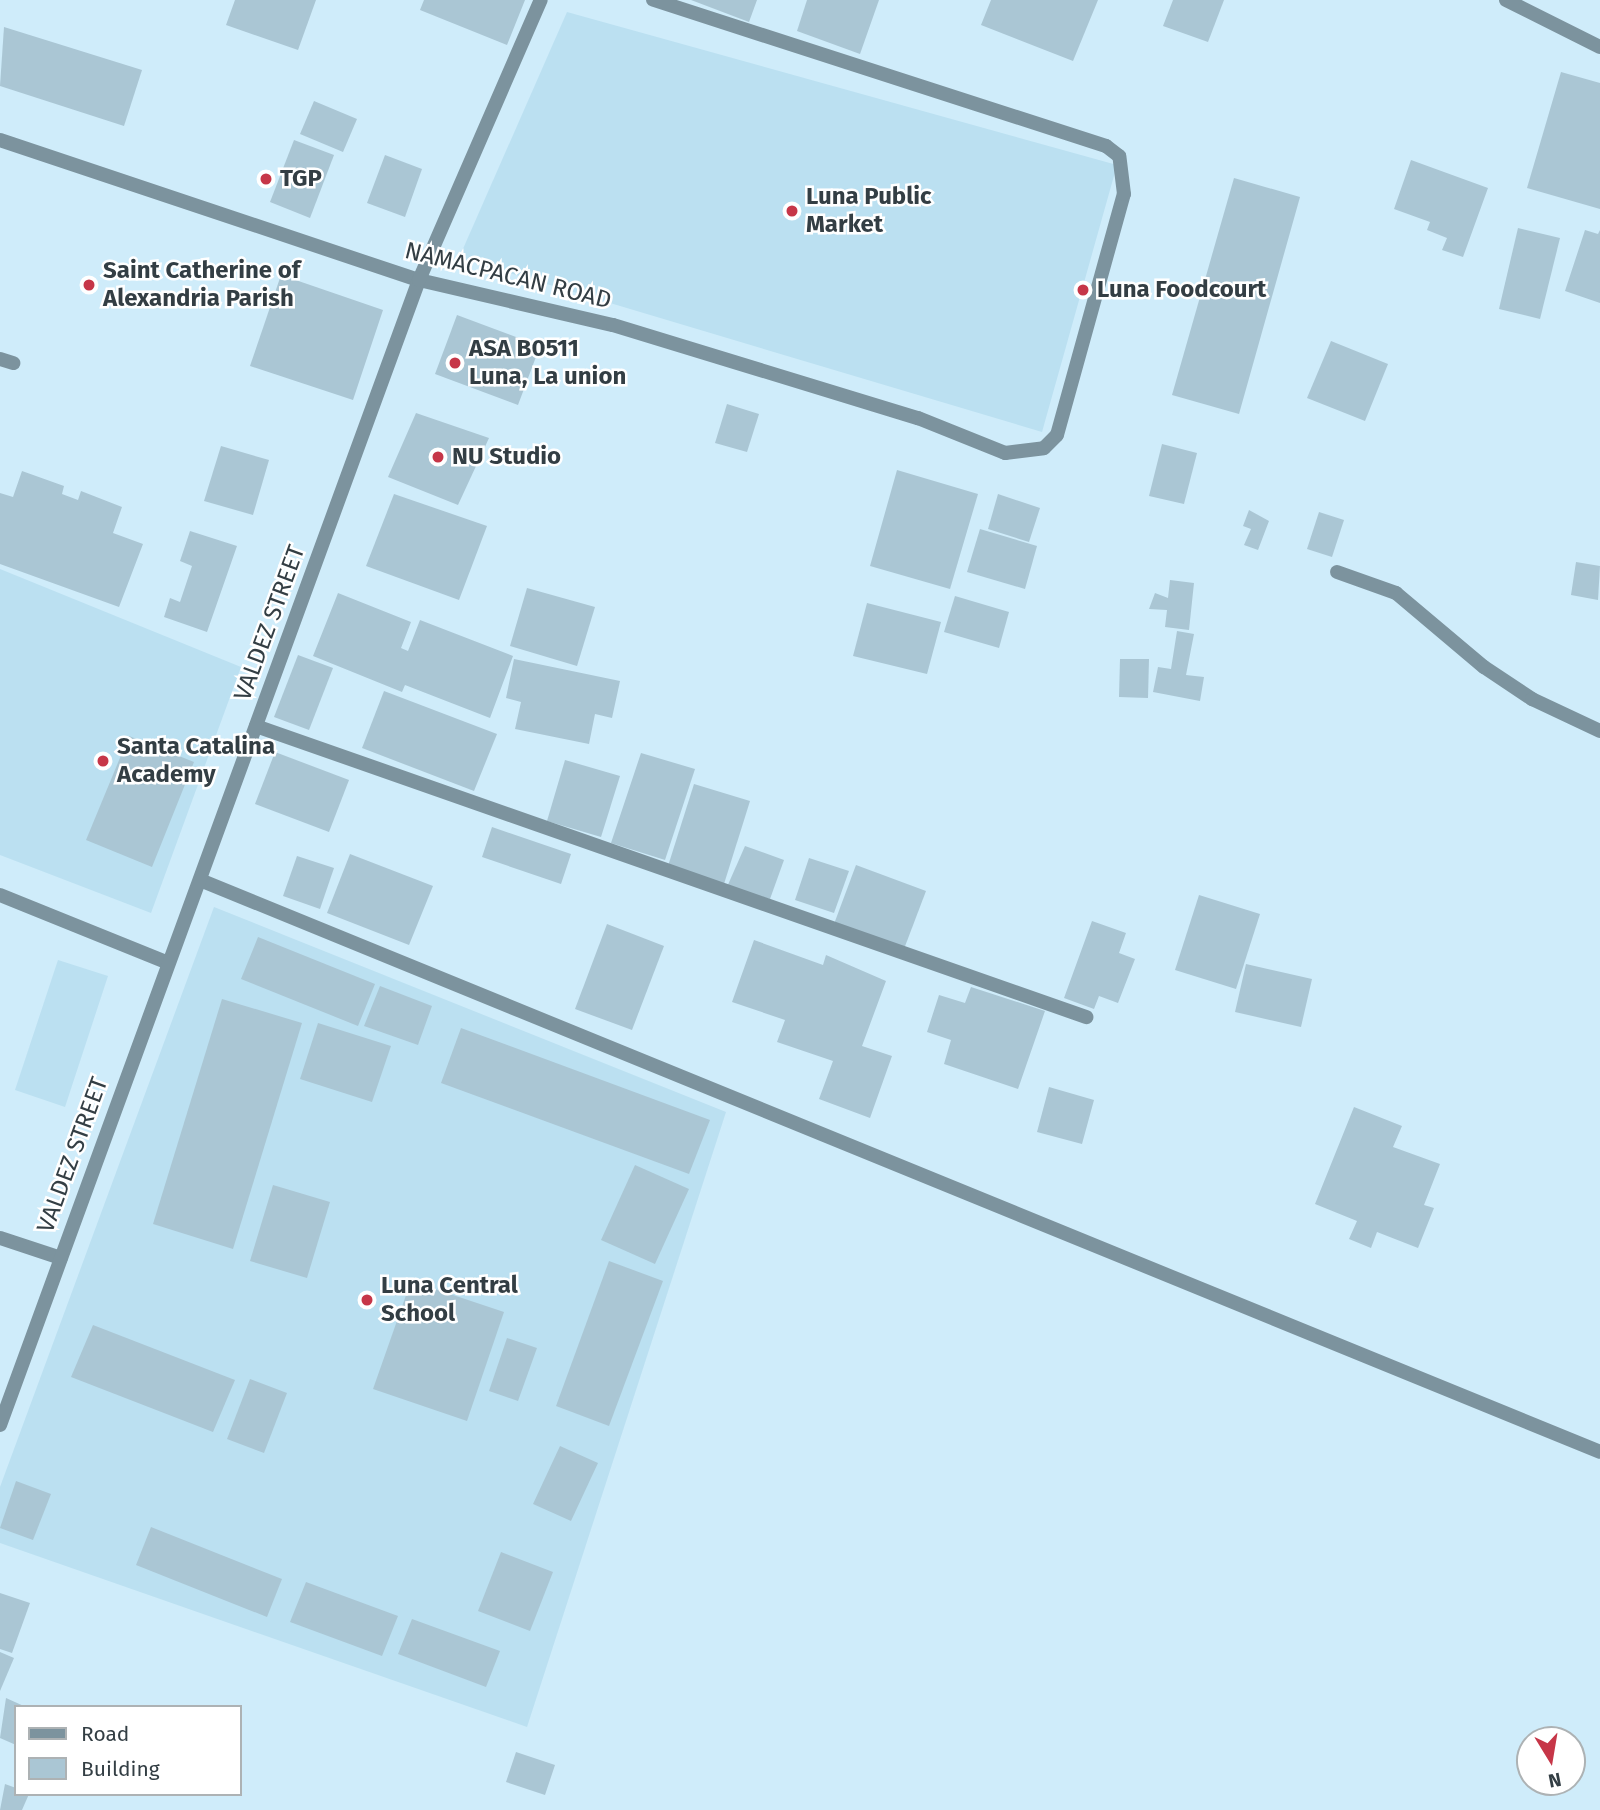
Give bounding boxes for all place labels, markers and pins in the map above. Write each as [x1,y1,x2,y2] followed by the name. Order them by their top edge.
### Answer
[280,165,322,193] place label: TGP
[258,171,274,187] marker: TGP
[806,183,932,239] place label: Luna Public Market
[784,203,800,219] marker: Luna Public Market
[103,257,300,313] place label: Saint Catherine of Alexandria Parish
[1097,276,1266,304] place label: Luna Foodcourt
[81,277,97,293] marker: Saint Catherine of Alexandria Parish
[1075,282,1091,298] marker: Luna Foodcourt
[469,335,626,391] place label: ASA B0511 Luna, La union
[447,355,463,371] marker: ASA B0511 Luna, La union
[452,443,561,471] place label: NU Studio
[430,449,446,465] marker: NU Studio
[117,733,275,789] place label: Santa Catalina Academy
[95,753,111,769] marker: Santa Catalina Academy
[381,1272,518,1328] place label: Luna Central School
[359,1292,375,1308] marker: Luna Central School

